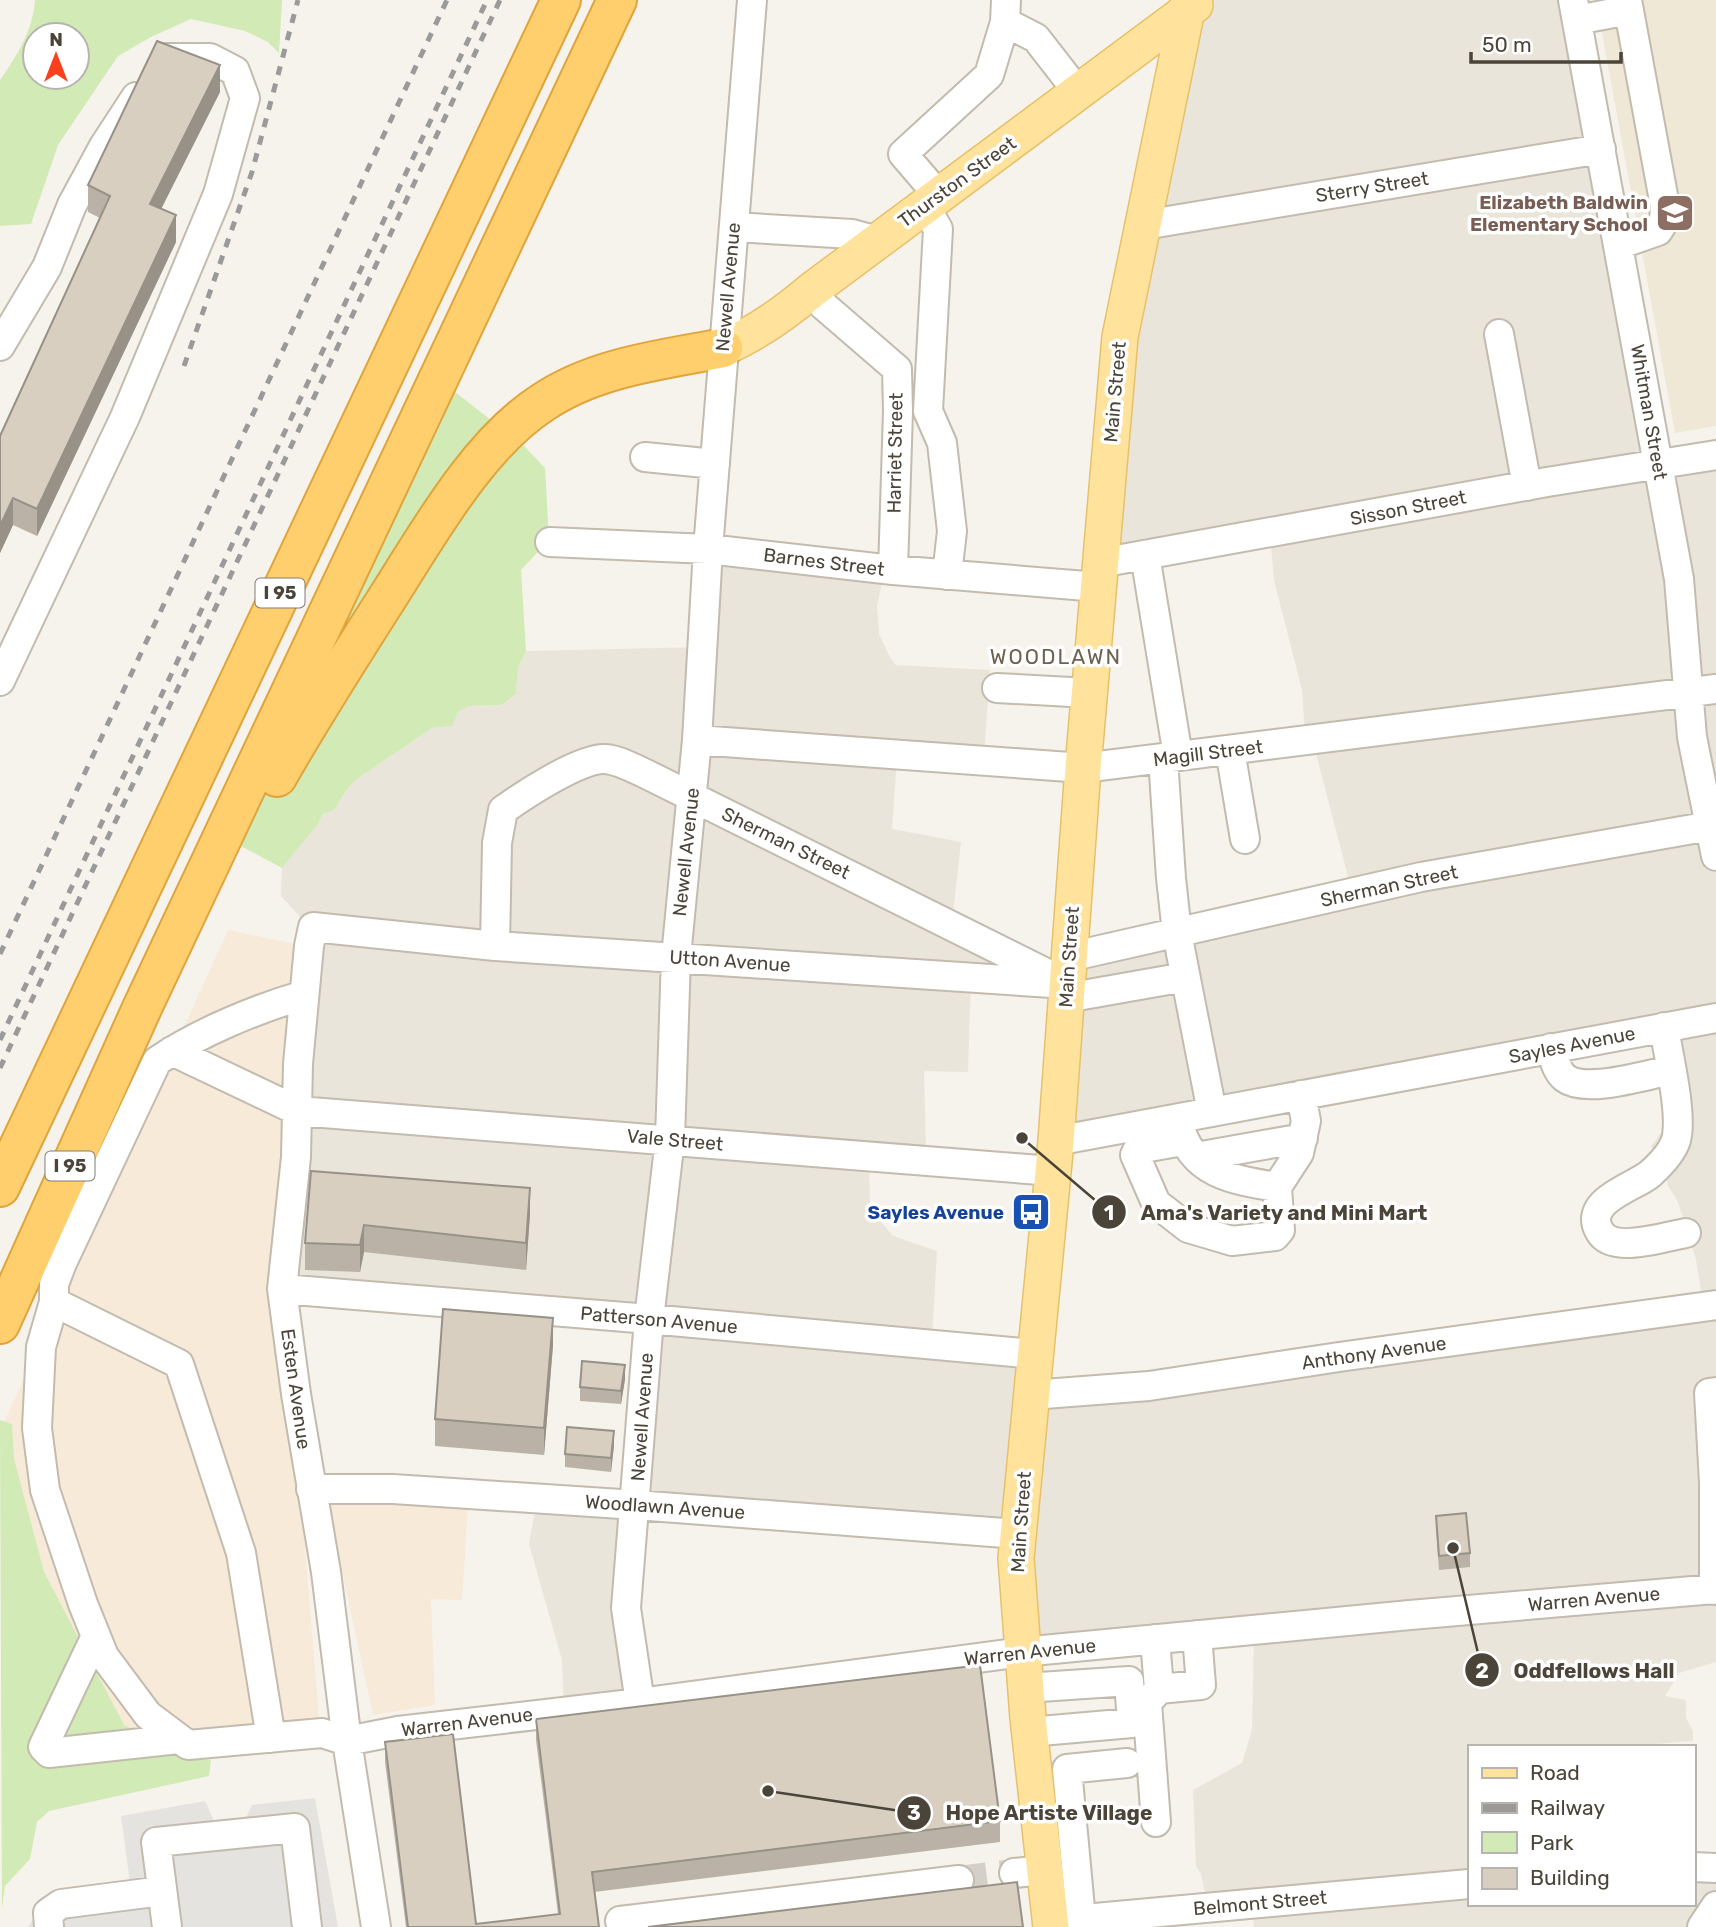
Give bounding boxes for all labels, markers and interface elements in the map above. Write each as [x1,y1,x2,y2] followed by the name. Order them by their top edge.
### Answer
[21,21,91,91] north arrow
[1471,21,1622,65] scale bar
[49,28,63,51] text: N
[1482,32,1532,57] text: 50 m
[894,131,1021,232] street label: Thurston Street
[1314,167,1431,207] street label: Sterry Street
[1470,191,1648,236] place label: Elizabeth Baldwin Elementary School
[1654,192,1696,234] school or university icon: Elizabeth Baldwin Elementary School
[711,222,745,352] street label: Newell Avenue
[1099,340,1131,443] street label: Main Street
[1626,342,1672,482] street label: Whitman Street
[882,392,908,514] street label: Harriet Street
[1348,485,1469,531] street label: Sisson Street
[762,543,886,581] street label: Barnes Street
[256,578,304,608] road number: I 95
[990,644,1122,669] district label: WOODLAWN
[1152,735,1265,771] street label: Magill Street
[668,787,704,917] street label: Newell Avenue
[718,802,854,884] street label: Sherman Street
[1318,860,1460,912] street label: Sherman Street
[1054,905,1084,1008] street label: Main Street
[669,945,791,977] street label: Utton Avenue
[1507,1021,1637,1069] street label: Sayles Avenue
[626,1124,725,1156] street label: Vale Street
[46,1152,94,1181] road number: I 95
[1010,1191,1052,1233] bus stop icon: Sayles Avenue
[1091,1191,1442,1233] callout: Ama's Variety and Mini Mart
[1104,1200,1114,1225] text: 1
[1141,1200,1427,1225] text: Ama's Variety and Mini Mart
[868,1201,1004,1224] place label: Sayles Avenue
[579,1302,739,1338] street label: Patterson Avenue
[276,1327,316,1451] street label: Esten Avenue
[1300,1331,1448,1375] street label: Anthony Avenue
[626,1352,658,1482] street label: Newell Avenue
[1006,1470,1036,1573] street label: Main Street
[584,1490,746,1524] street label: Woodlawn Avenue
[1527,1582,1661,1616] street label: Warren Avenue
[963,1634,1097,1670] street label: Warren Avenue
[1464,1649,1688,1691] callout: Oddfellows Hall
[1475,1658,1489,1683] text: 2
[1513,1658,1675,1683] text: Oddfellows Hall
[400,1703,534,1741] street label: Warren Avenue
[1468,1745,1695,1906] legend
[1530,1760,1580,1785] text: Road
[896,1792,1167,1834] callout: Hope Artiste Village
[1530,1795,1605,1820] text: Railway
[907,1800,921,1825] text: 3
[946,1800,1152,1825] text: Hope Artiste Village
[1530,1830,1574,1855] text: Park
[1530,1865,1610,1890] text: Building
[1192,1886,1328,1920] street label: Belmont Street

